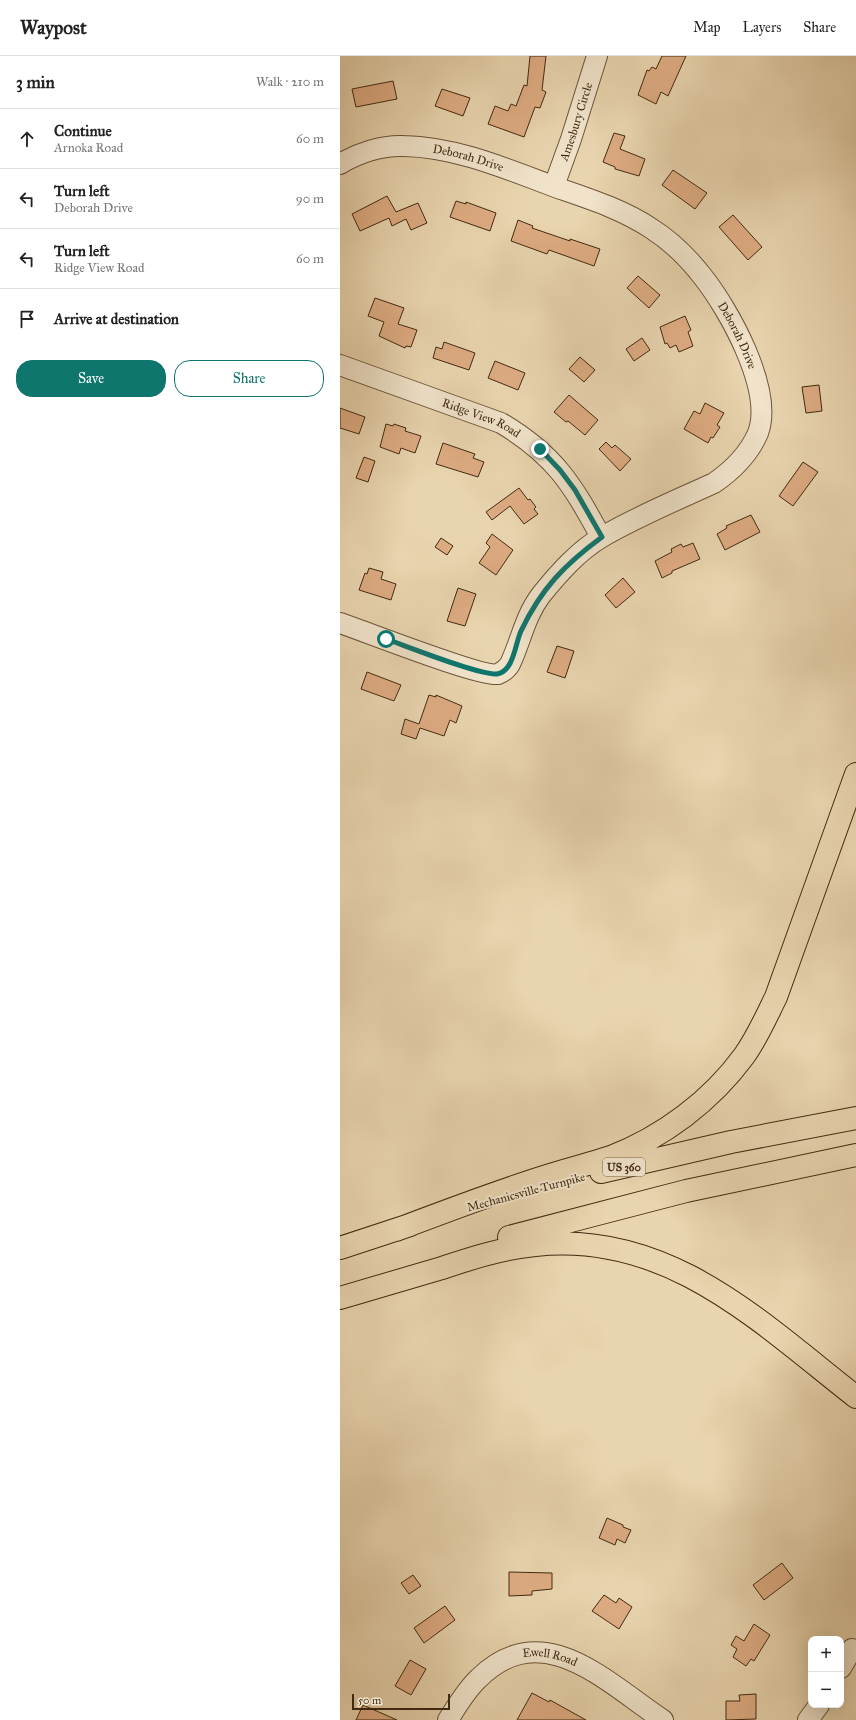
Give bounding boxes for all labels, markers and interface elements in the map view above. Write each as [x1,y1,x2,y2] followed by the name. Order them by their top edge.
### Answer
[20,16,87,39] text: Waypost
[693,19,721,36] text: Map
[743,19,781,36] text: Layers
[803,19,836,36] text: Share
[16,72,55,93] text: 3 min
[256,74,324,90] text: Walk · 210 m
[556,81,595,164] street label: Amesbury Circle
[54,122,112,140] text: Continue
[16,128,38,150] icon: ahead
[296,131,324,147] text: 60 m
[54,140,123,156] text: Arnoka Road
[432,142,506,174] street label: Deborah Drive
[54,182,110,200] text: Turn left
[16,188,38,210] icon: left
[296,191,324,207] text: 90 m
[54,200,133,216] text: Deborah Drive
[54,242,110,260] text: Turn left
[16,248,38,270] icon: left
[296,251,324,267] text: 60 m
[54,260,144,276] text: Ridge View Road
[715,299,759,371] street label: Deborah Drive
[16,308,38,330] icon: arrive
[54,310,179,328] text: Arrive at destination
[16,360,166,397] button: Save
[174,360,324,397] button: Share
[440,395,523,440] street label: Ridge View Road
[531,440,549,458] route end
[377,630,395,648] route start
[603,1158,645,1176] road number: US 360
[465,1170,587,1214] street label: Mechanicsville Turnpike
[808,1636,844,1708] map controls
[808,1636,844,1672] button: +
[522,1645,580,1669] street label: Ewell Road
[808,1672,844,1708] button: −
[352,1692,450,1711] scale bar
[358,1694,381,1707] text: 50 m

